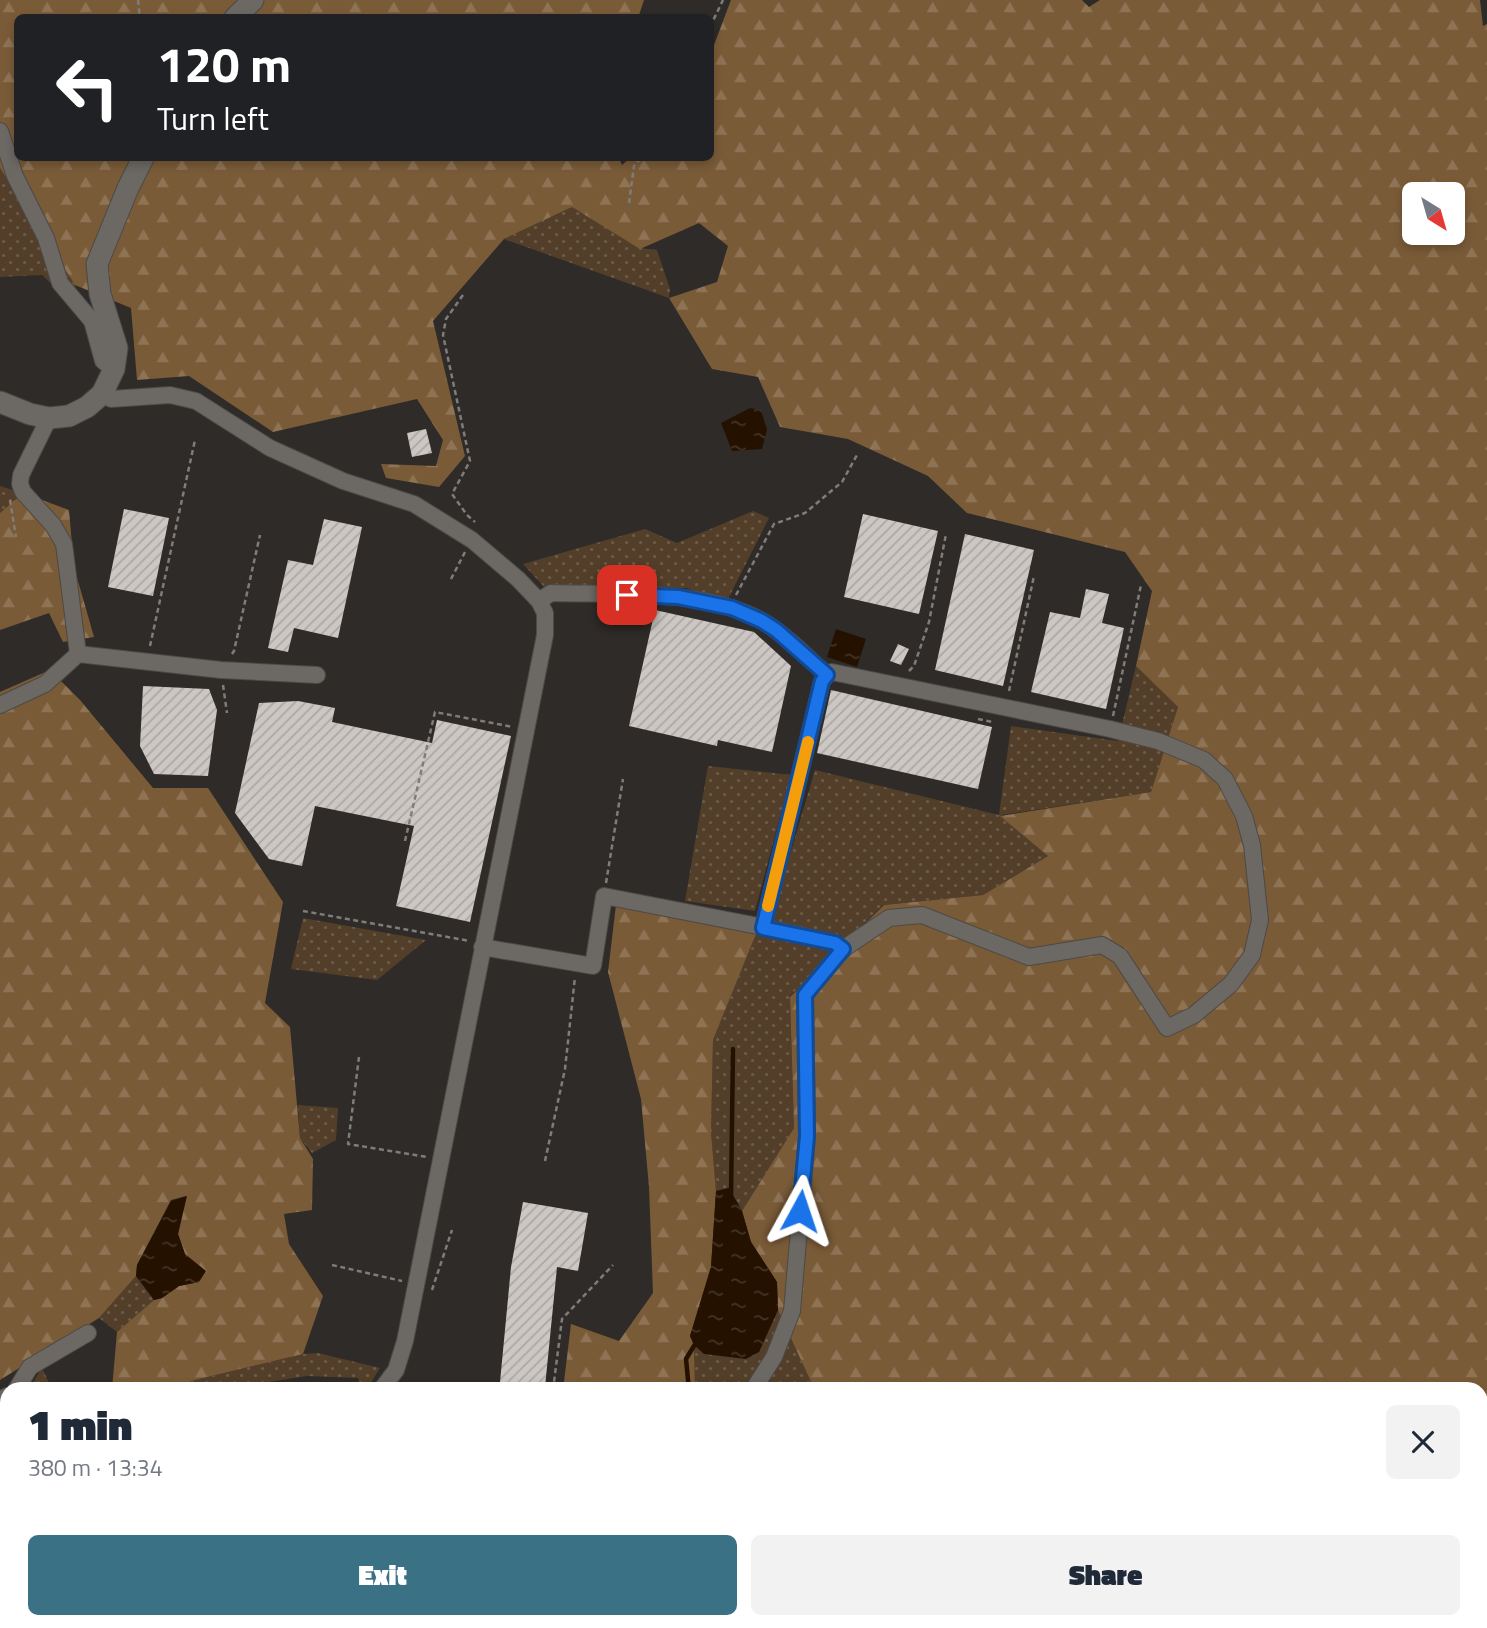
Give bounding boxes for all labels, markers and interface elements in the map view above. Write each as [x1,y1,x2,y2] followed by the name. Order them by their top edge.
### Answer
[157,26,291,101] text: 120 m
[42,42,133,133] icon: left
[157,94,269,142] text: Turn left
[1402,182,1465,245] north arrow
[1402,182,1465,245] map controls
[597,565,657,625] pin
[608,576,646,614] icon: arrive
[763,1174,837,1248] position arrow
[28,1392,132,1456] text: 1 min
[1386,1405,1460,1479] button: close
[28,1450,163,1485] text: 380 m · 13:34
[28,1535,737,1615] button: Exit
[751,1535,1460,1615] button: Share

